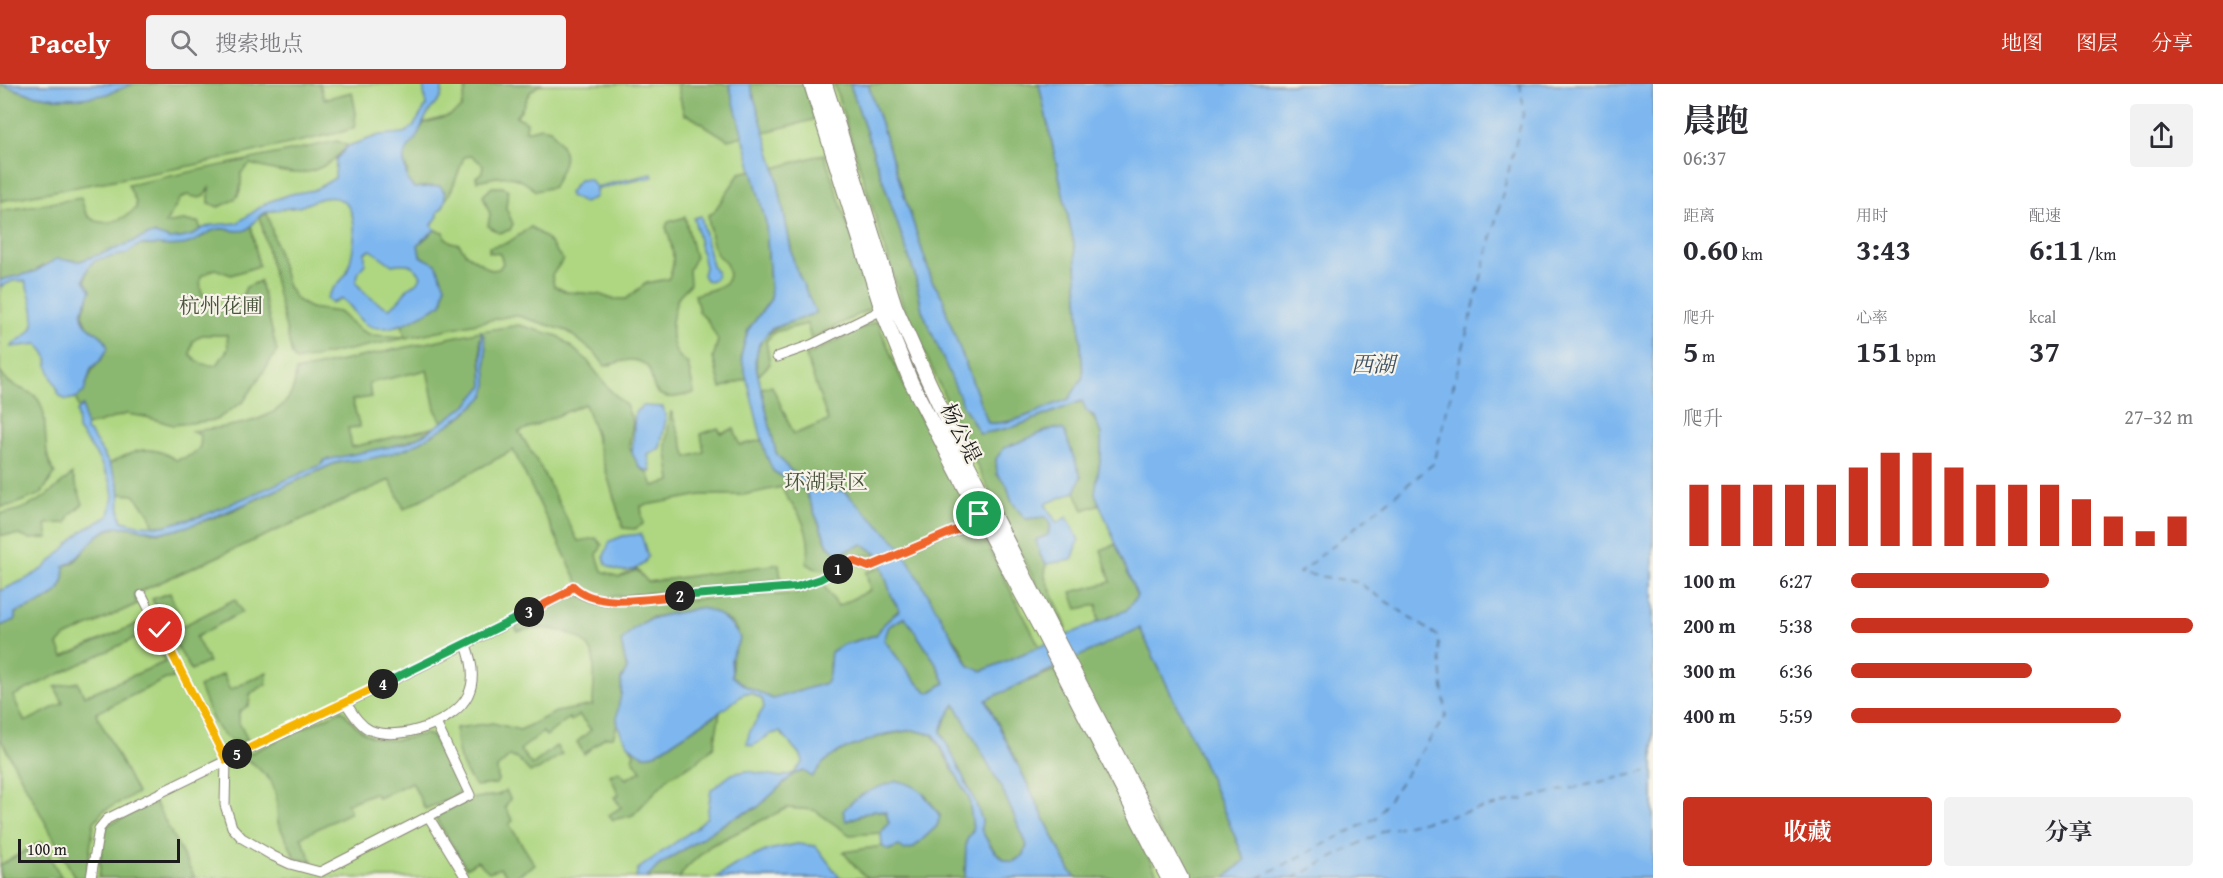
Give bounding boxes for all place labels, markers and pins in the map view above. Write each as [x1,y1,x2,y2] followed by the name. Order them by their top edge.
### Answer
[953,488,1004,539] pin
[823,554,853,584] pin: 1
[665,581,695,611] pin: 2
[514,597,544,627] pin: 3
[134,604,185,655] pin
[368,669,398,699] pin: 4
[222,739,252,769] pin: 5

